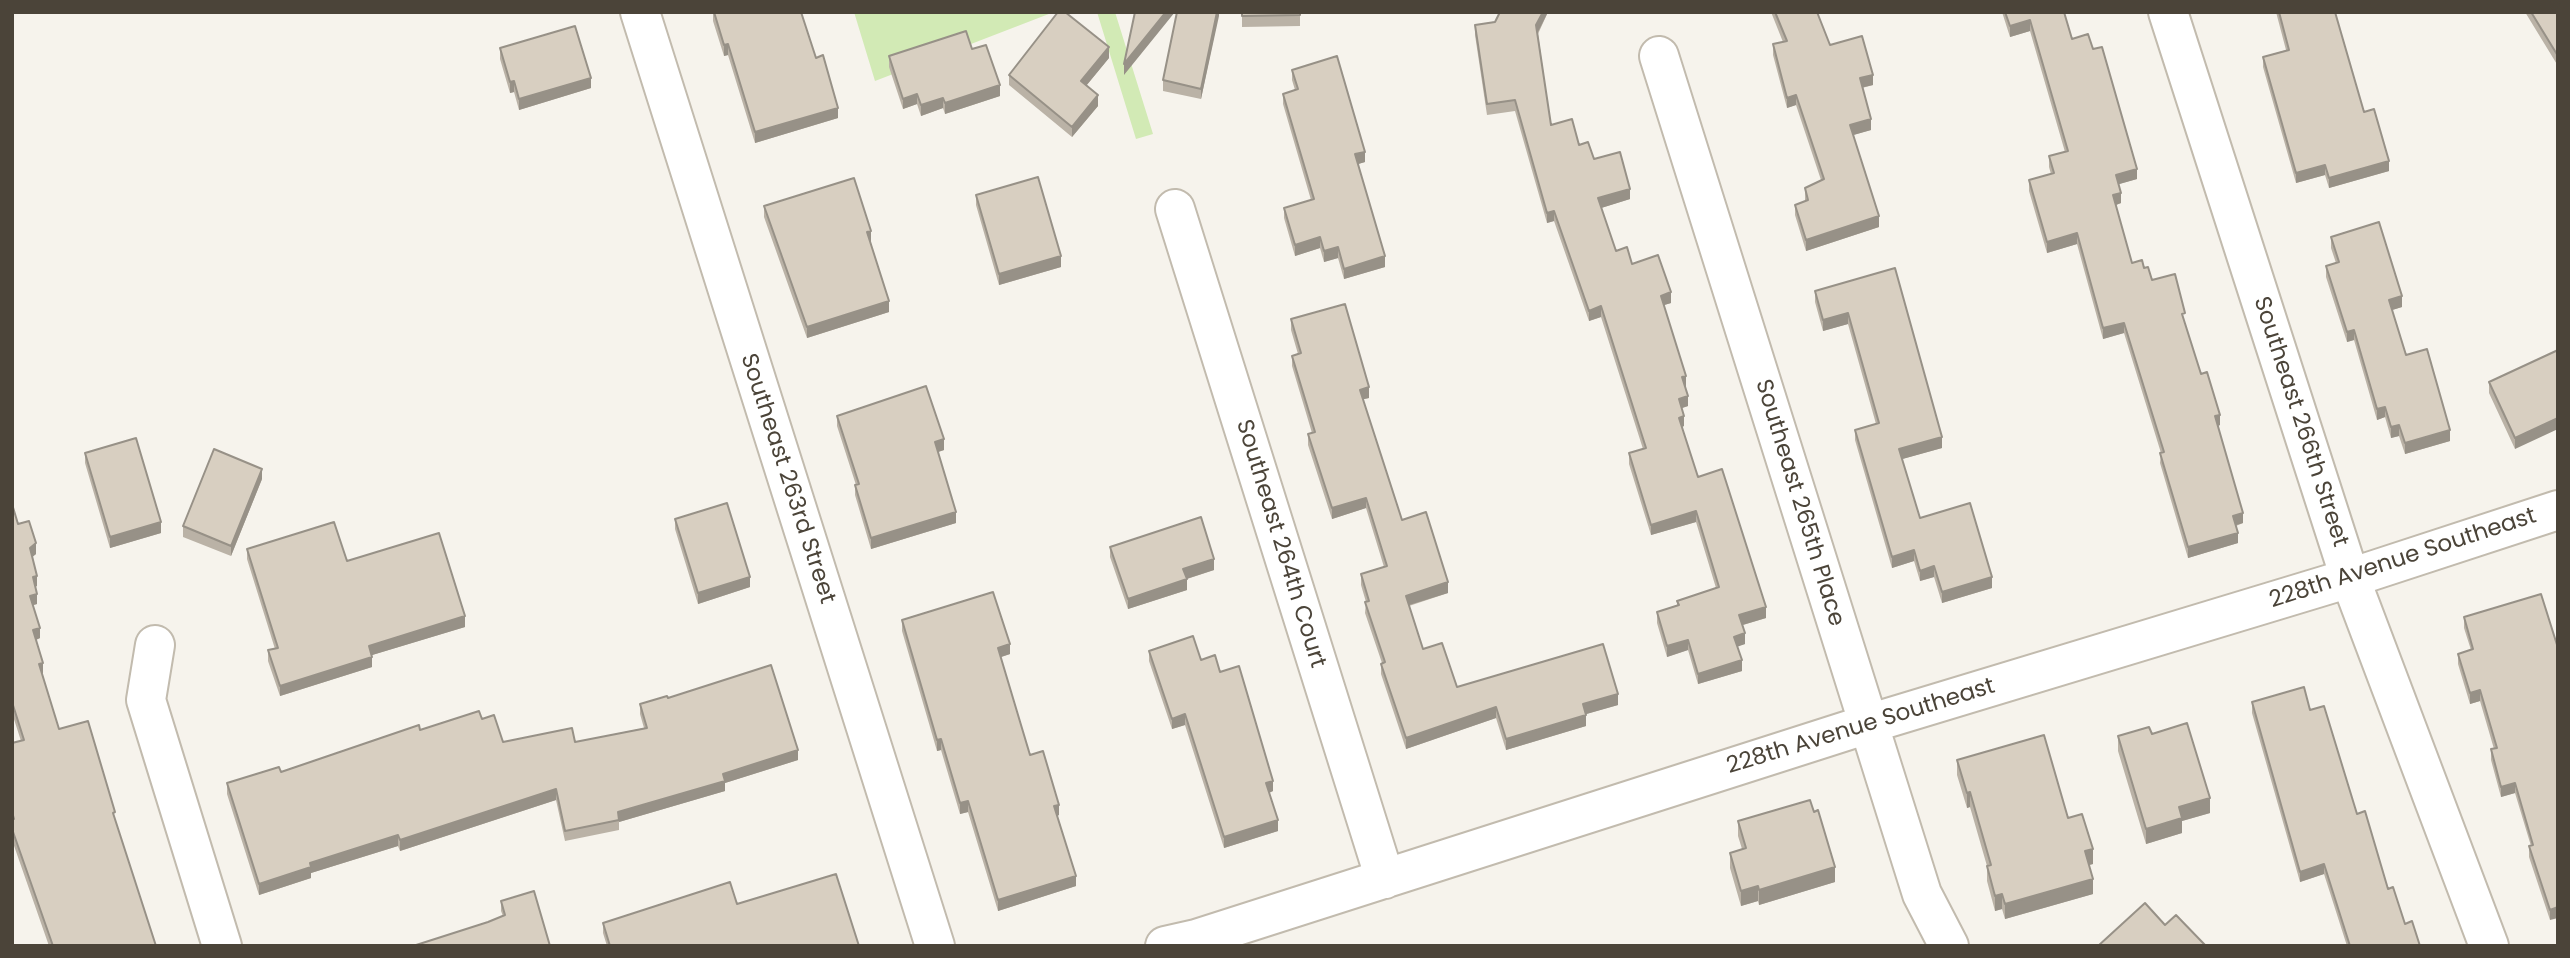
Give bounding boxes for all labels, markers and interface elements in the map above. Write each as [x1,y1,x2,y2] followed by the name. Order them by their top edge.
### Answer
[2246,293,2354,551] street label: Southeast 266th Street
[733,350,841,608] street label: Southeast 263rd Street
[1748,376,1850,630] street label: Southeast 265th Place
[1229,417,1331,671] street label: Southeast 264th Court
[2266,503,2540,615] street label: 228th Avenue Southeast
[1724,673,1998,781] street label: 228th Avenue Southeast

